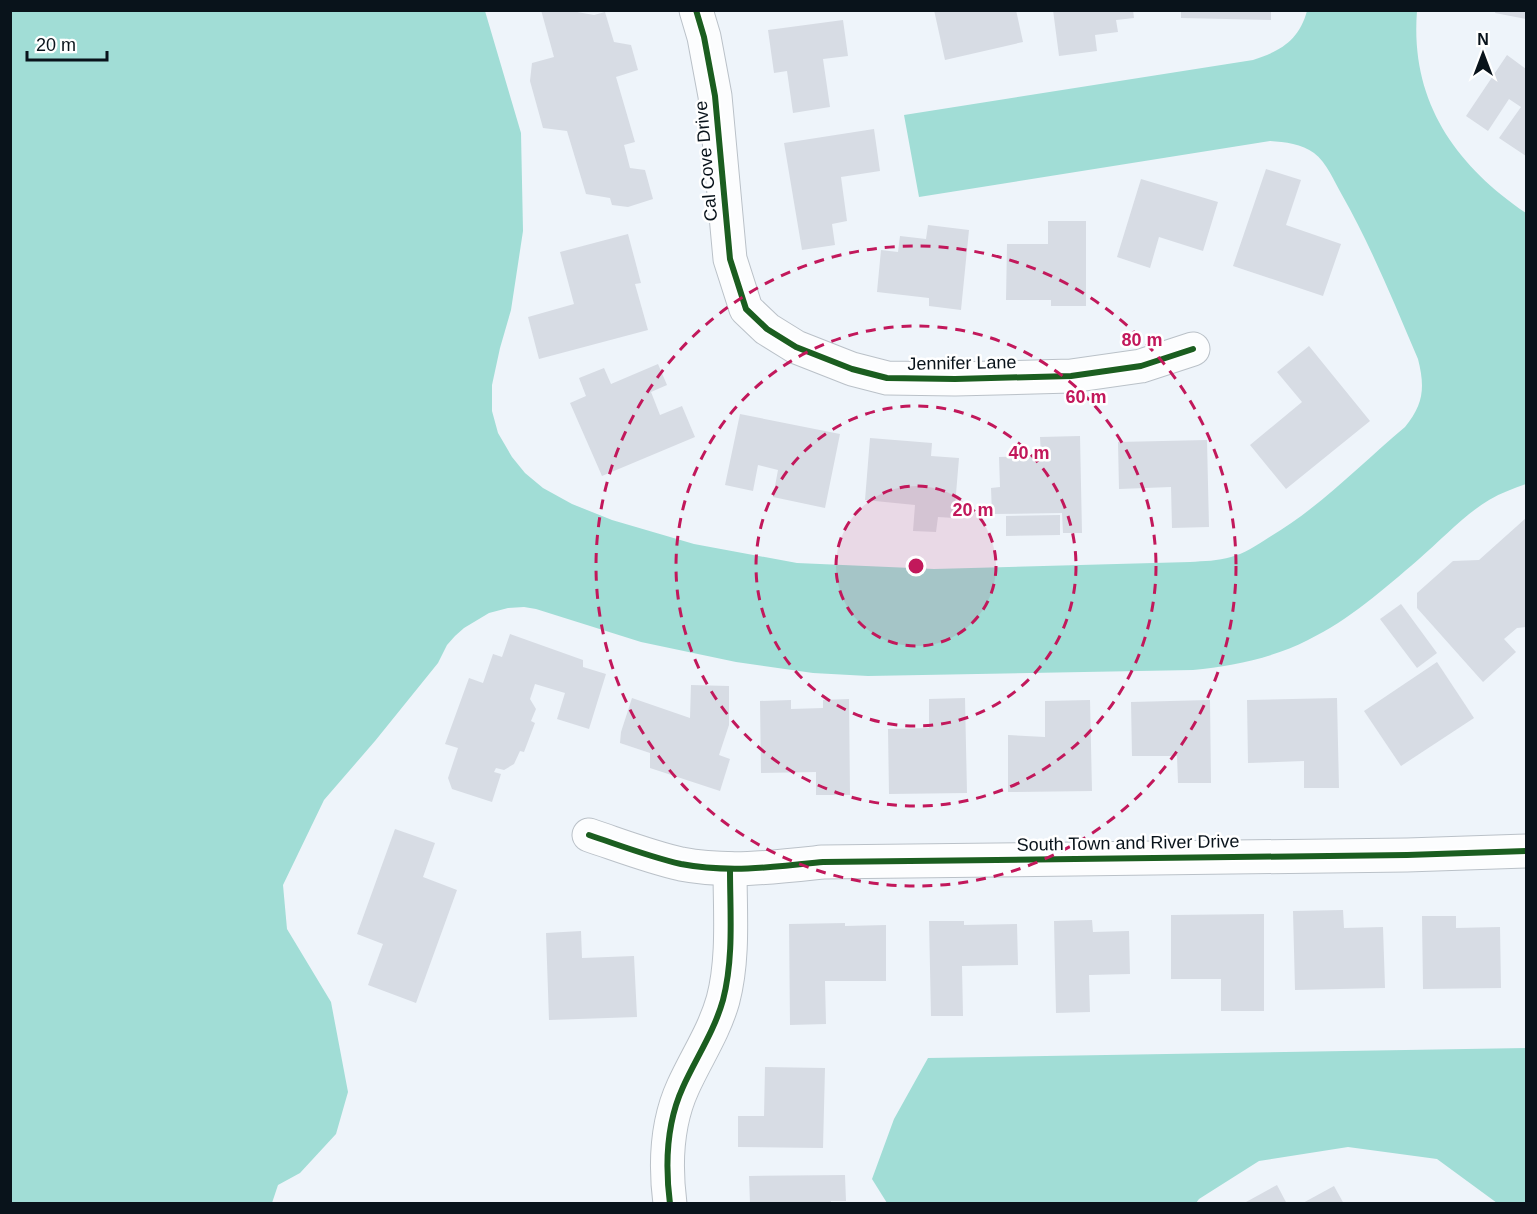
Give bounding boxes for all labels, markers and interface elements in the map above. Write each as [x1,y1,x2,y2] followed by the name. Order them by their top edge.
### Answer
[27,24,106,62] scale bar
[1453,24,1513,84] north arrow
[1477,31,1489,48] text: N
[36,35,76,55] text: 20 m
[691,100,721,222] street label: Cal Cove Drive
[1121,330,1163,350] text: 80 m
[907,352,1017,374] street label: Jennifer Lane
[1065,387,1107,407] text: 60 m
[1008,443,1050,463] text: 40 m
[952,500,994,520] text: 20 m
[906,556,926,576] centre of rings
[1016,831,1240,855] street label: South Town and River Drive

